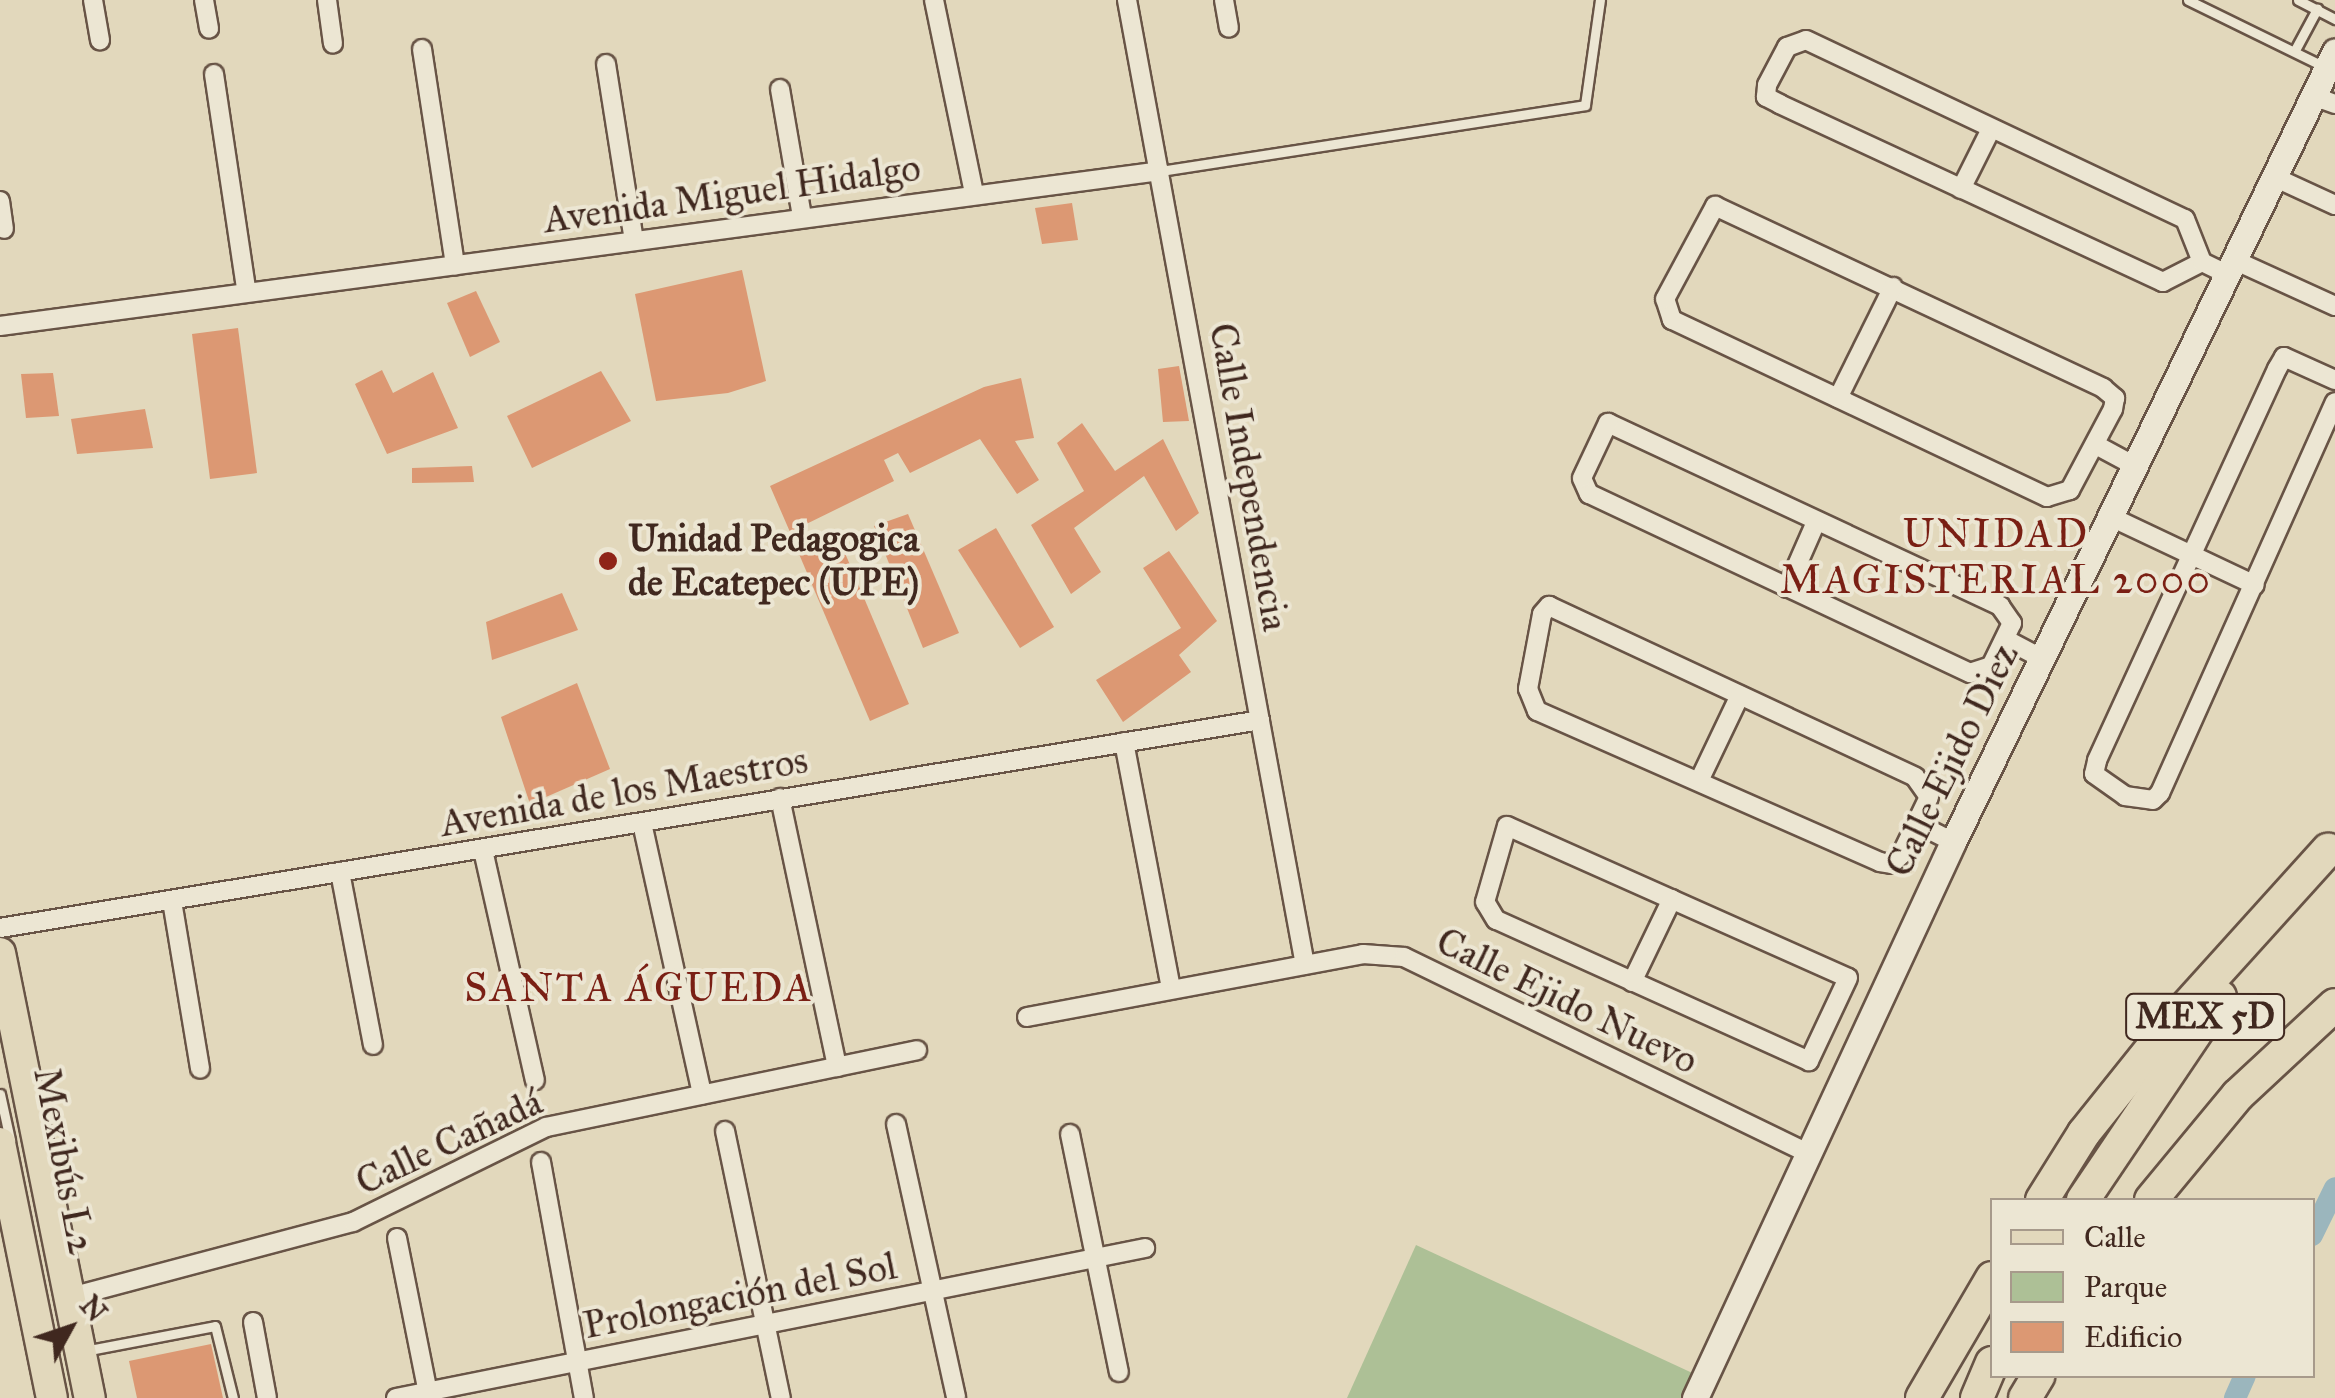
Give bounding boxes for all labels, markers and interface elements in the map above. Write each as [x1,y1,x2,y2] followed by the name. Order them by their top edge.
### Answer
[541,145,923,243] street label: Avenida Miguel Hidalgo
[1199,320,1299,634] street label: Calle Independencia
[1780,510,2212,604] district label: UNIDAD MAGISTERIAL 2000
[628,516,919,606] place label: Unidad Pedagogica de Ecatepec (UPE)
[597,550,619,572] marker: Unidad Pedagogica de Ecatepec (UPE)
[1876,636,2028,884] street label: Calle Ejido Diez
[437,737,811,847] street label: Avenida de los Maestros
[1429,918,1705,1084] street label: Calle Ejido Nuevo
[464,964,814,1012] district label: SANTA ÁGUEDA
[2125,987,2285,1047] road number: MEX 5D
[24,1064,104,1258] street label: Mexibús L2
[349,1079,549,1205] street label: Calle Cañadá
[1990,1198,2315,1378] legend
[2084,1219,2146,1255] text: Calle
[580,1243,900,1349] street label: Prolongación del Sol
[2084,1269,2167,1305] text: Parque
[20,1278,120,1378] north arrow
[72,1288,114,1329] text: N
[2084,1319,2182,1355] text: Edificio

